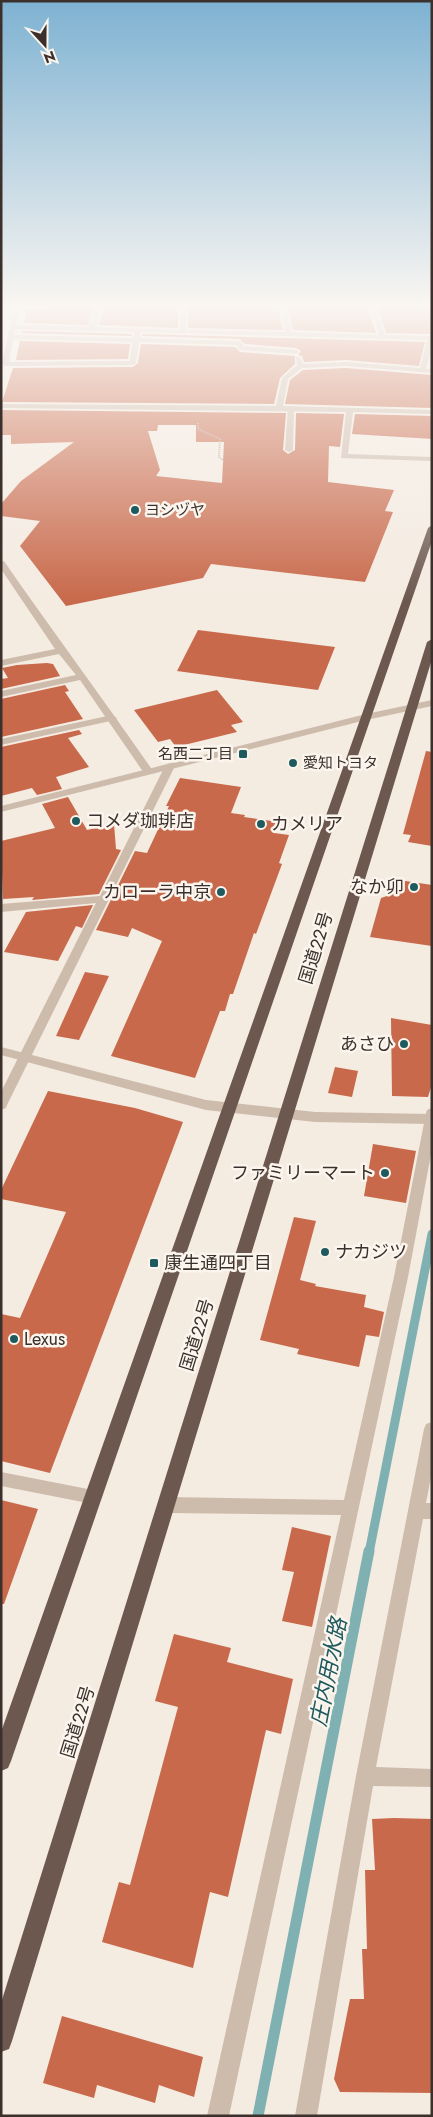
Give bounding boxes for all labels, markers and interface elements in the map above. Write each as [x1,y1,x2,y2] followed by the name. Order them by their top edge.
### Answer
[20,20,70,70] north arrow
[41,46,58,68] text: N
[145,499,205,521] place label: ヨシヅヤ
[129,504,141,516] marker: ヨシヅヤ
[158,743,233,765] place label: 名西二丁目
[237,748,249,760] marker: 名西二丁目
[303,752,378,774] place label: 愛知トヨタ
[287,757,299,769] marker: 愛知トヨタ
[86,808,194,834] place label: コメダ珈琲店
[271,811,343,837] place label: カメリア
[70,815,82,827] marker: コメダ珈琲店
[255,818,267,830] marker: カメリア
[350,874,404,900] place label: なか卯
[103,879,211,905] place label: カローラ中京
[408,881,420,893] marker: なか卯
[215,886,227,898] marker: カローラ中京
[293,909,339,987] street label: 国道22号
[340,1031,394,1057] place label: あさひ
[398,1038,410,1050] marker: あさひ
[231,1160,375,1186] place label: ファミリーマート
[379,1167,391,1179] marker: ファミリーマート
[335,1239,407,1265] place label: ナカジツ
[319,1246,331,1258] marker: ナカジツ
[164,1250,272,1276] place label: 康生通四丁目
[148,1257,160,1269] marker: 康生通四丁目
[174,1296,220,1374] street label: 国道22号
[24,1326,65,1352] place label: Lexus
[8,1333,20,1345] marker: Lexus
[302,1613,355,1729] water label: 庄内用水路
[55,1683,101,1761] street label: 国道22号

